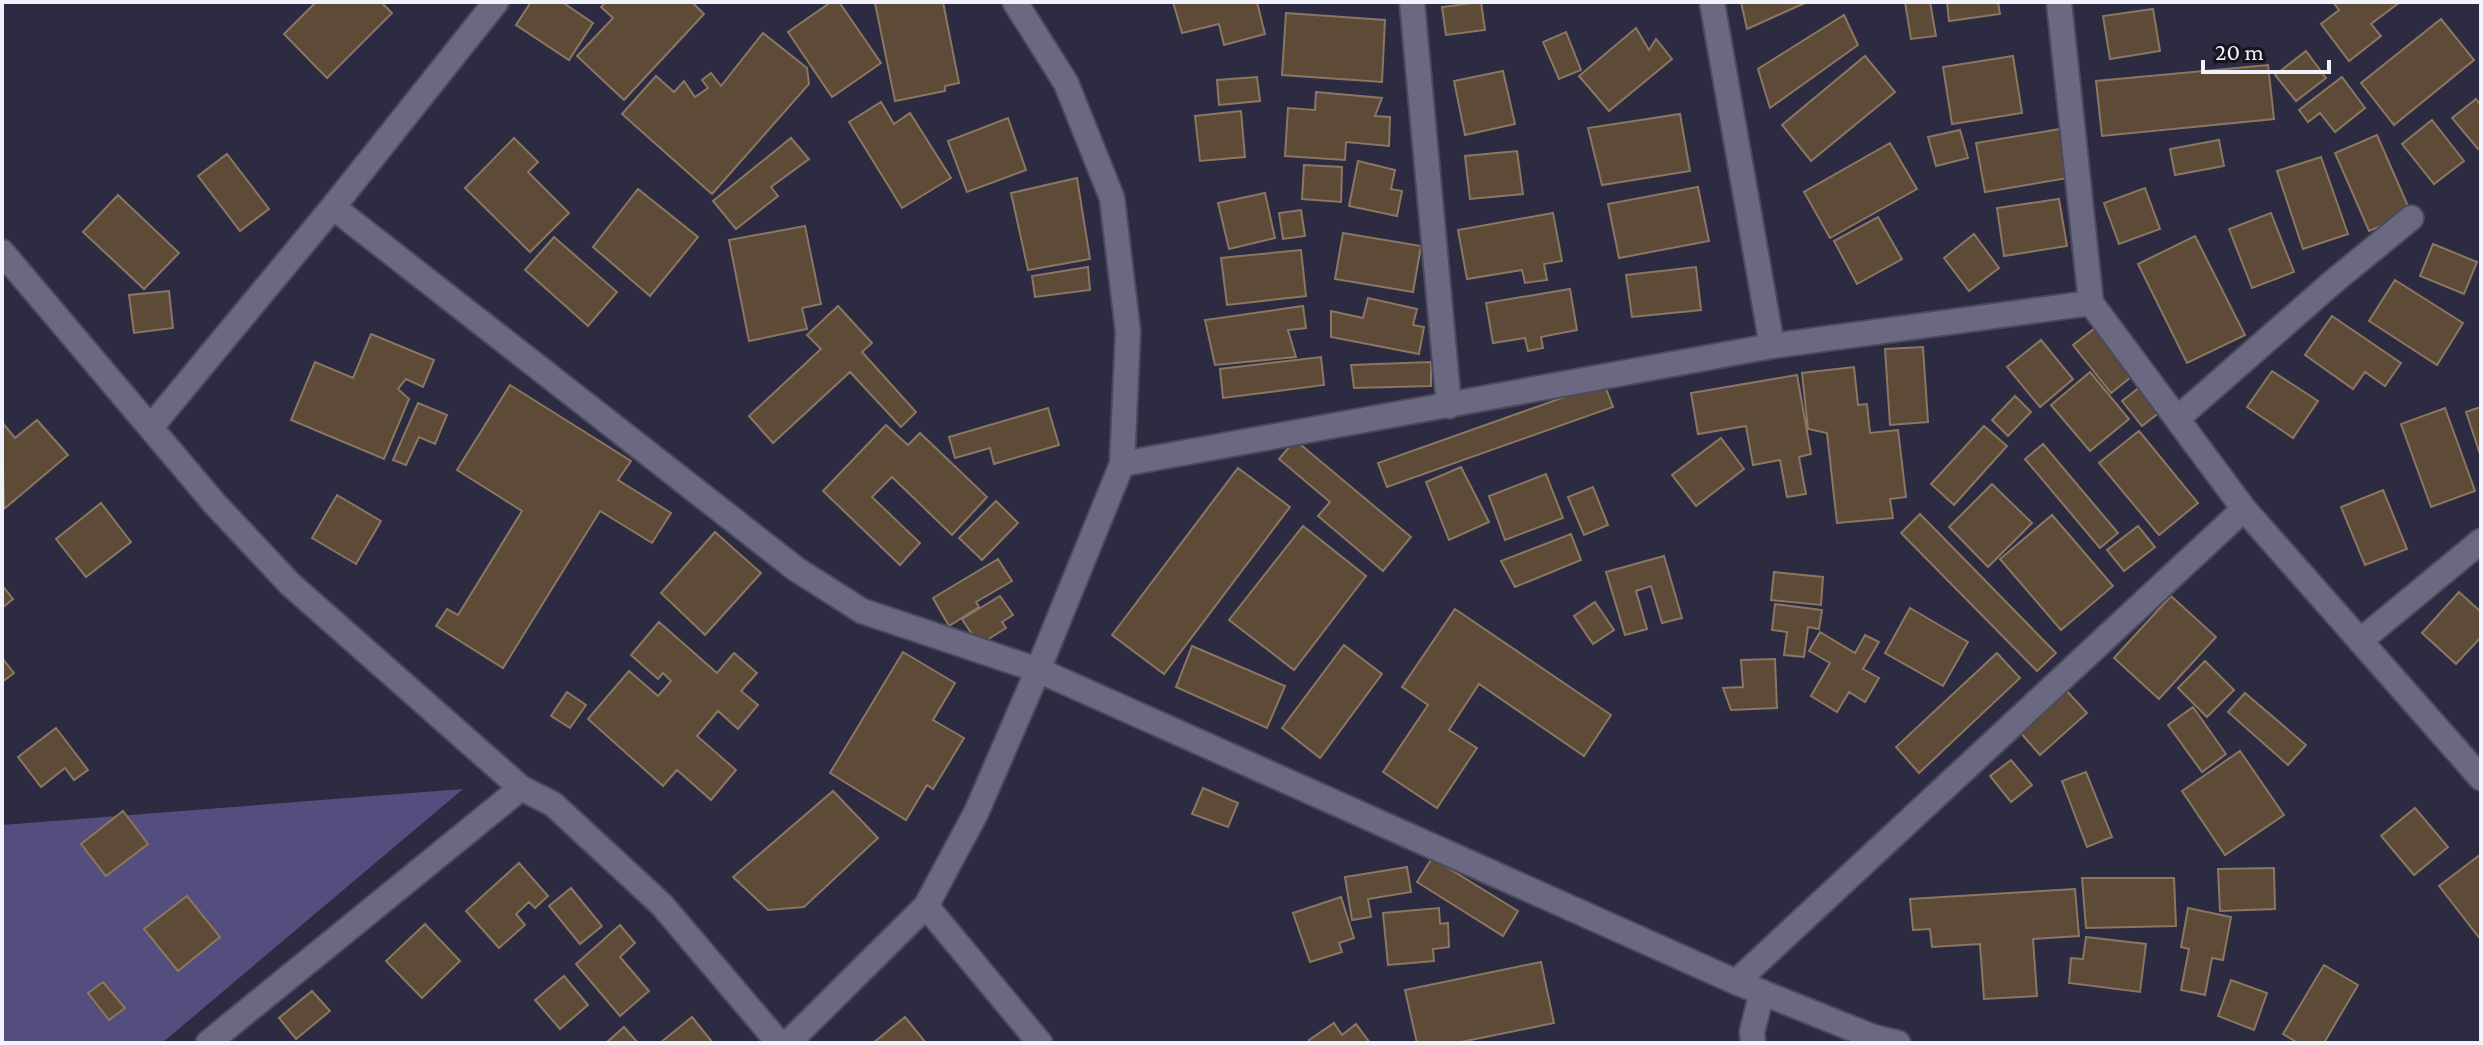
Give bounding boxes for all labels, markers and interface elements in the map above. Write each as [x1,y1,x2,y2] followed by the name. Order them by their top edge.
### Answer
[2203,24,2329,74] scale bar
[2215,38,2264,65] text: 20 m

